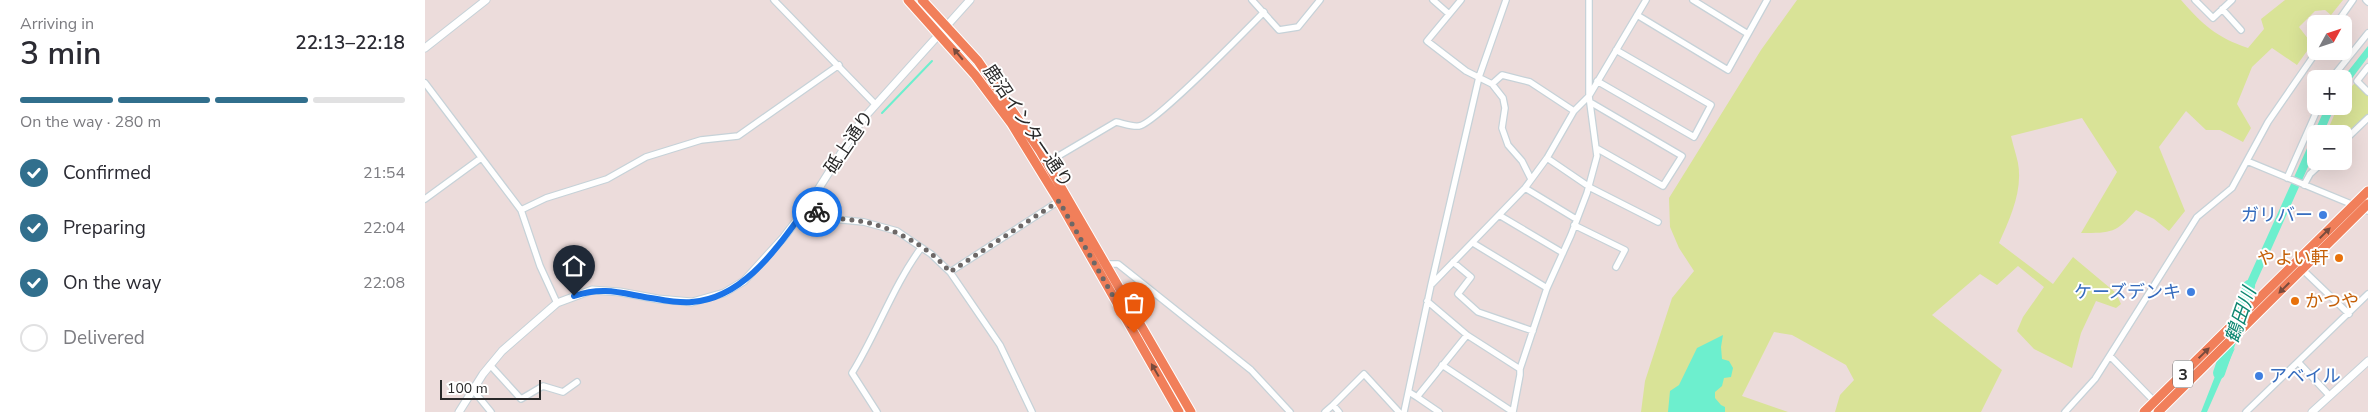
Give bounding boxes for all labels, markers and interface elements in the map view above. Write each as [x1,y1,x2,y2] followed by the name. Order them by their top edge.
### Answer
[20,13,94,35] text: Arriving in
[2307,15,2353,60] north arrow
[2307,15,2352,170] map controls
[295,30,405,56] text: 22:13–22:18
[20,32,102,75] text: 3 min
[952,49,964,61] one-way arrow
[978,60,1078,192] street label: 鹿沼インター通り
[2307,70,2352,115] button: +
[819,105,879,179] street label: 砥上通り
[20,111,161,133] text: On the way · 280 m
[2307,125,2352,170] button: −
[20,159,48,187] icon: check
[63,160,151,186] text: Confirmed
[363,162,405,184] text: 21:54
[792,187,842,237] courier
[803,198,831,226] icon: bike
[2241,203,2313,227] place label: ガリバー
[2317,209,2329,221] marker: ガリバー
[20,214,48,242] icon: check
[63,215,146,241] text: Preparing
[363,217,405,239] text: 22:04
[2319,228,2331,240] one-way arrow
[553,245,595,296] pin
[2257,246,2329,270] place label: やよい軒
[560,252,588,280] icon: home
[2333,252,2345,264] marker: やよい軒
[20,269,48,297] icon: check
[63,270,161,296] text: On the way
[363,272,405,294] text: 22:08
[2074,280,2181,304] place label: ケーズデンキ
[1113,282,1155,333] pin
[2219,282,2263,347] water label: 鶴田川
[2279,282,2291,294] one-way arrow
[2185,286,2197,298] marker: ケーズデンキ
[1120,289,1148,317] icon: bag
[2305,289,2359,313] place label: かつや
[2289,295,2301,307] marker: かつや
[63,325,145,351] text: Delivered
[2198,347,2210,359] one-way arrow
[2173,360,2193,388] road number: 3
[1151,362,1159,377] one-way arrow
[2269,364,2341,388] place label: アベイル
[2253,370,2265,382] marker: アベイル
[440,377,541,400] scale bar
[447,379,488,398] text: 100 m

